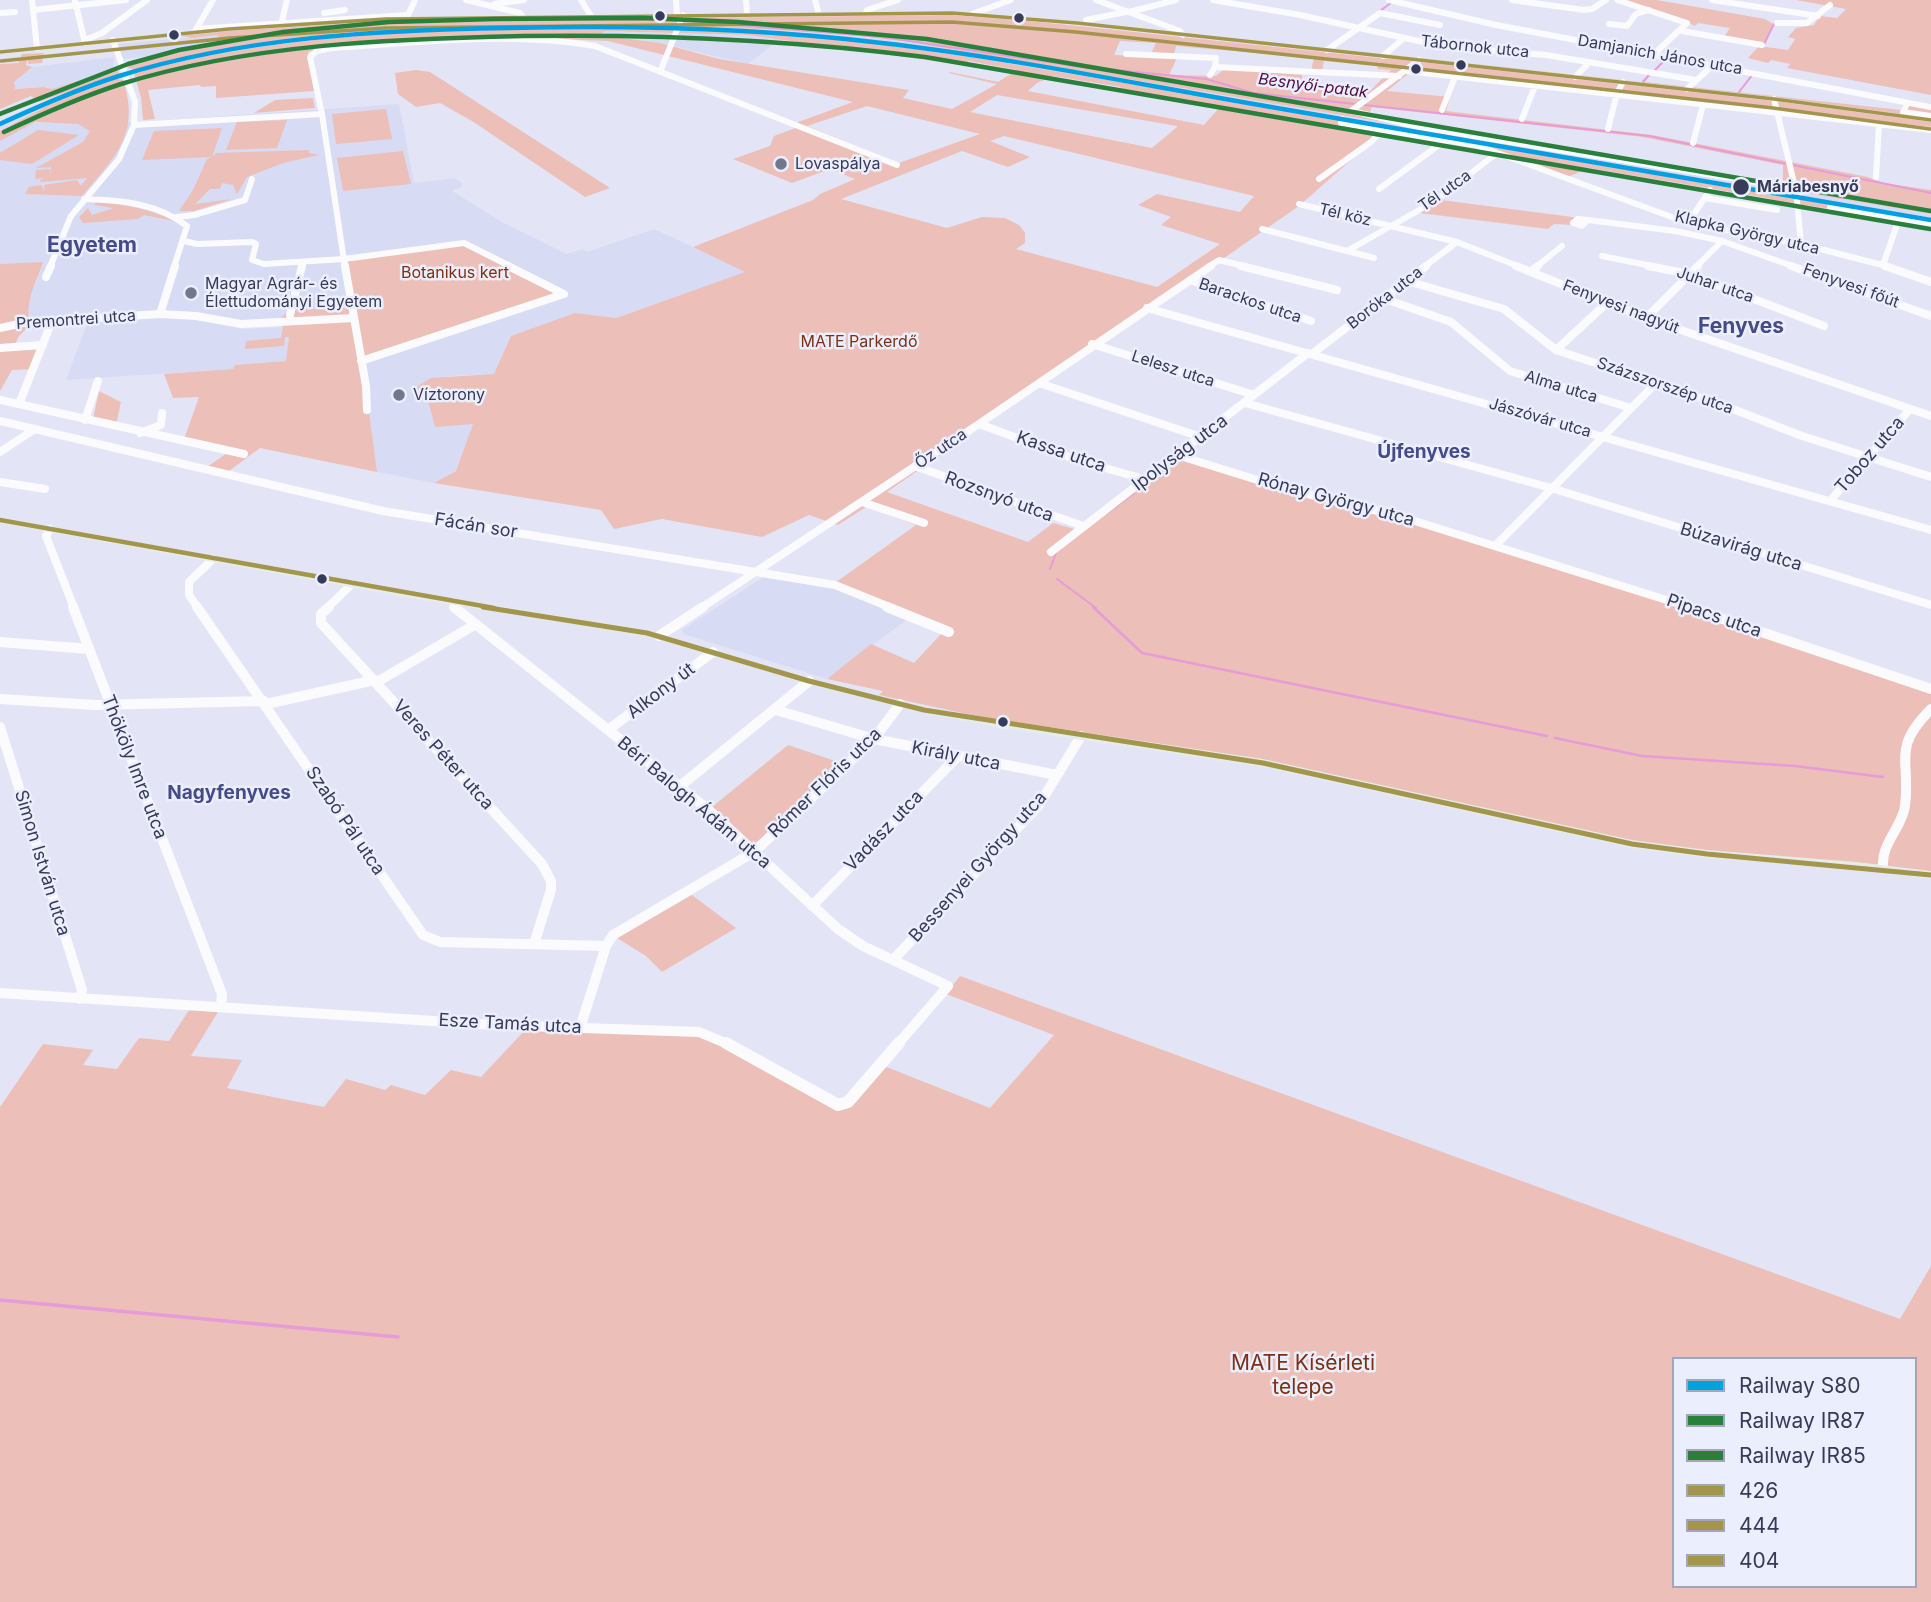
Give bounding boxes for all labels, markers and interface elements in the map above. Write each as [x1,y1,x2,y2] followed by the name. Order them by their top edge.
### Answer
[653,9,667,23] unlabelled marker
[1012,11,1026,25] unlabelled marker
[167,28,181,42] unlabelled marker
[1576,31,1744,79] street label: Damjanich János utca
[1420,32,1530,62] street label: Tábornok utca
[1454,58,1468,72] unlabelled marker
[1409,62,1423,76] unlabelled marker
[1257,70,1369,102] water label: Besnyői-patak
[795,154,880,174] place label: Lovaspálya
[773,156,789,172] marker: Lovaspálya
[1415,166,1475,216] street label: Tél utca
[1731,177,1751,197] marker: Máriabesnyő
[1757,177,1859,197] place label: Máriabesnyő
[1317,200,1373,230] street label: Tél köz
[1673,207,1821,259] street label: Klapka György utca
[47,233,137,259] district label: Egyetem
[1800,260,1902,312] street label: Fenyvesi főút
[401,263,509,283] park label: Botanikus kert
[1343,263,1427,333] street label: Boróka utca
[1674,263,1756,307] street label: Juhar utca
[205,274,382,312] place label: Magyar Agrár- és Élettudományi Egyetem
[1196,274,1304,328] street label: Barackos utca
[1560,276,1682,338] street label: Fenyvesi nagyút
[183,285,199,301] marker: Magyar Agrár- és Élettudományi Egyetem
[16,306,136,334] street label: Premontrei utca
[1698,314,1784,340] district label: Fenyves
[801,332,917,352] park label: MATE Parkerdő
[1129,347,1217,391] street label: Lelesz utca
[1594,354,1736,418] street label: Százszorszép utca
[1522,367,1600,407] street label: Alma utca
[413,385,485,405] place label: Víztorony
[391,387,407,403] marker: Víztorony
[1487,394,1593,442] street label: Jászóvár utca
[1128,410,1232,496] street label: Ipolyság utca
[1831,412,1909,498] street label: Toboz utca
[911,425,971,473] street label: Őz utca
[1013,427,1109,477] street label: Kassa utca
[1377,441,1471,463] district label: Újfenyves
[942,467,1056,527] street label: Rozsnyó utca
[1255,469,1417,531] street label: Rónay György utca
[433,509,519,543] street label: Fácán sor
[1677,518,1805,576] street label: Búzavirág utca
[315,572,329,586] unlabelled marker
[1664,590,1764,642] street label: Pipacs utca
[623,659,699,723] street label: Alkony út
[97,692,171,842] street label: Thököly Imre utca
[388,696,498,814] street label: Veres Péter utca
[996,715,1010,729] unlabelled marker
[764,724,886,842] street label: Rómer Flóris utca
[613,732,775,874] street label: Béri Balogh Ádám utca
[910,737,1002,775] street label: Király utca
[301,763,389,879] street label: Szabó Pál utca
[167,782,291,804] district label: Nagyfenyves
[840,786,928,876] street label: Vadász utca
[10,787,74,939] street label: Simon István utca
[905,787,1051,947] street label: Bessenyei György utca
[438,1009,582,1039] street label: Esze Tamás utca
[1231,1351,1375,1401] park label: MATE Kísérleti telepe
[1672,1357,1917,1588] legend
[1739,1373,1860,1398] text: Railway S80
[1739,1408,1865,1433] text: Railway IR87
[1739,1443,1866,1468] text: Railway IR85
[1739,1478,1778,1503] text: 426
[1739,1513,1780,1538] text: 444
[1739,1548,1779,1573] text: 404

